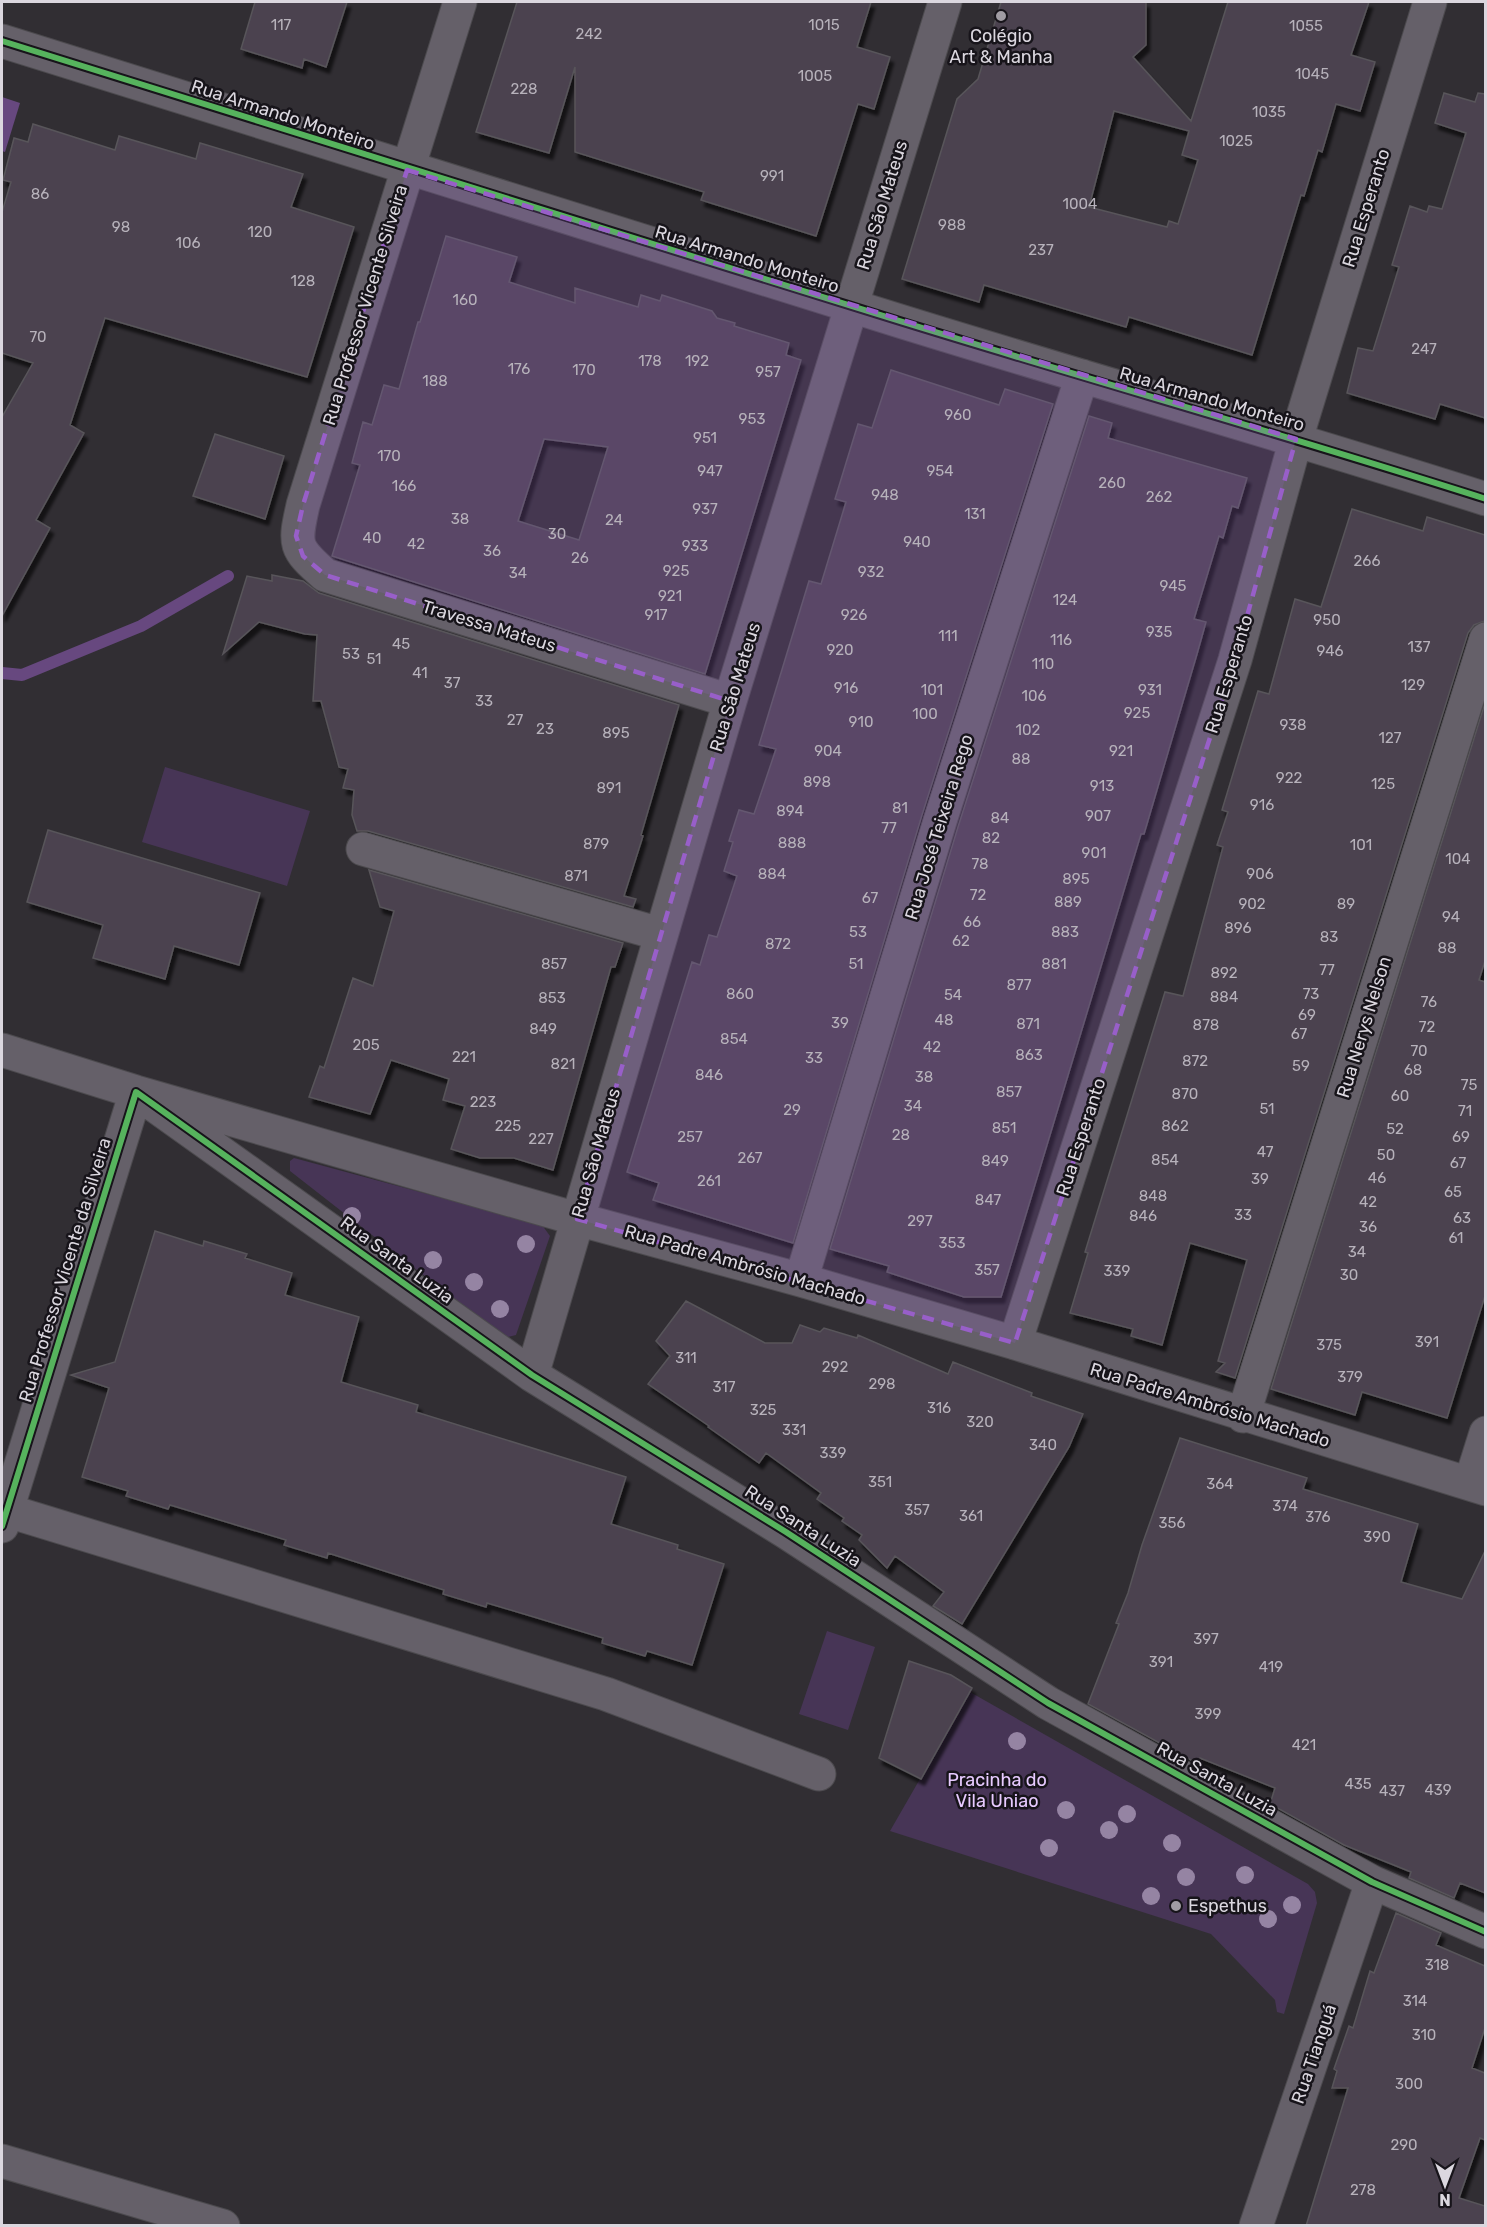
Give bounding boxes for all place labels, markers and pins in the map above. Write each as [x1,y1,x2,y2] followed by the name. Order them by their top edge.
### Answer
[994,9,1008,23] marker: Colégio Art & Manha
[949,25,1053,68] place label: Colégio Art & Manha
[1188,1895,1267,1917] place label: Espethus
[1169,1899,1183,1913] marker: Espethus

